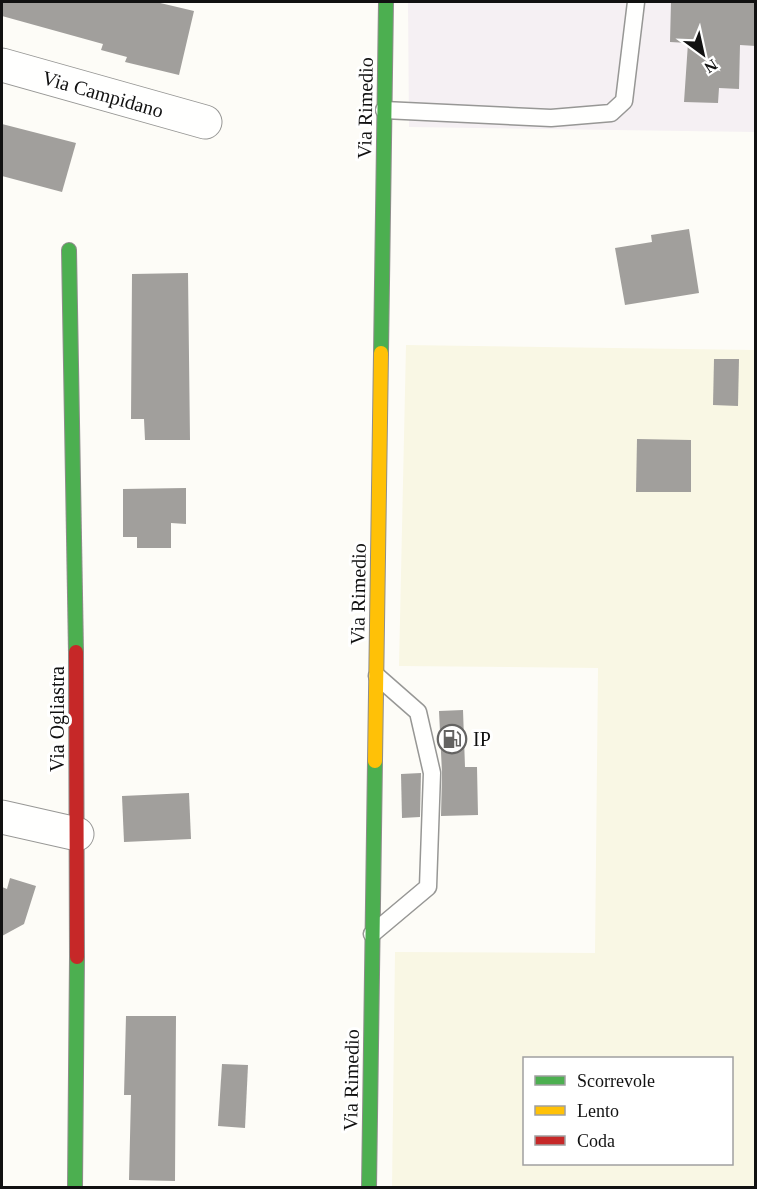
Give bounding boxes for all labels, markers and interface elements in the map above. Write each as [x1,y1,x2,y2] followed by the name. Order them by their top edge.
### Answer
[673,24,733,84] north arrow
[701,56,720,77] text: N
[353,57,377,159] street label: Via Rimedio
[40,66,166,123] street label: Via Campidano
[346,543,370,645] street label: Via Rimedio
[46,666,69,772] street label: Via Ogliastra
[436,723,468,755] fuel station icon: IP
[473,728,491,750] place label: IP
[339,1029,363,1131] street label: Via Rimedio
[523,1057,733,1165] legend
[577,1071,655,1091] text: Scorrevole
[577,1101,619,1121] text: Lento
[577,1131,615,1151] text: Coda

